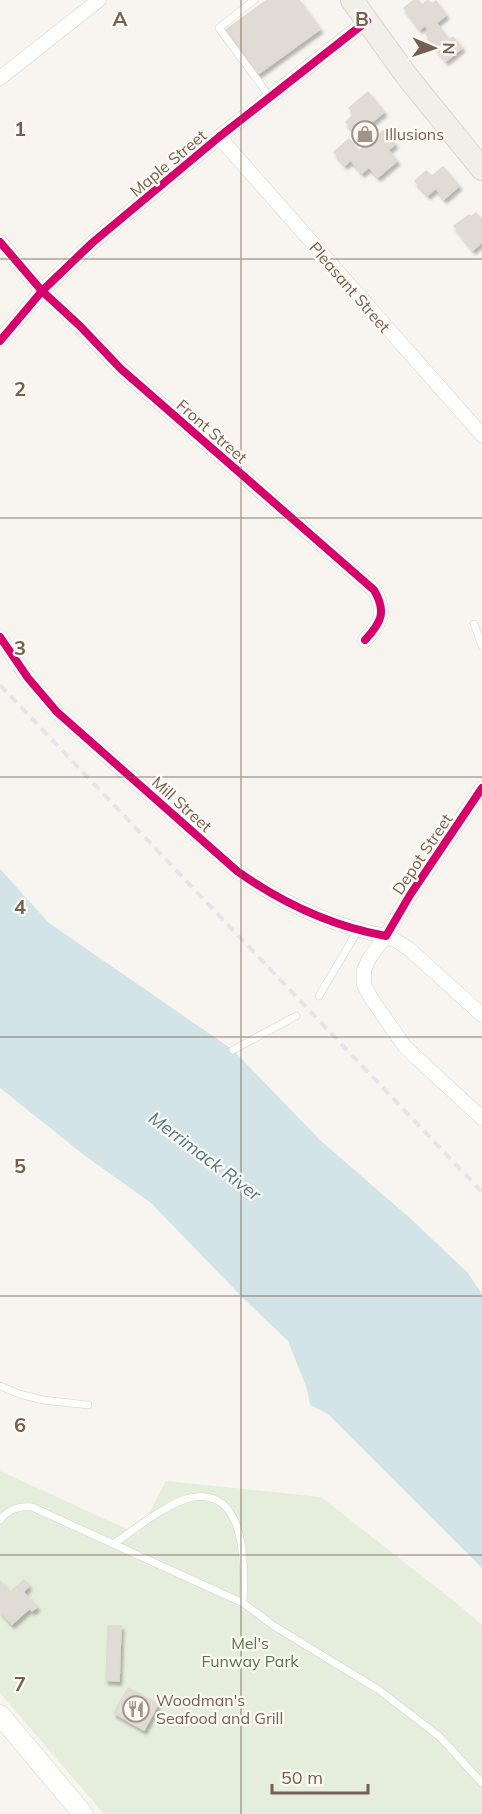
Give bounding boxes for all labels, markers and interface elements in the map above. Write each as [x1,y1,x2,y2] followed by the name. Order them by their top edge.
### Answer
[113,6,128,31] text: A
[355,6,369,31] text: B
[404,18,464,78] north arrow
[439,42,459,55] text: N
[14,116,26,141] text: 1
[350,119,380,149] shop icon: Illusions
[385,124,444,144] place label: Illusions
[126,125,211,201] street label: Maple Street
[305,238,395,337] street label: Pleasant Street
[14,376,26,401] text: 2
[173,395,252,467] street label: Front Street
[14,635,26,660] text: 3
[148,772,216,836] street label: Mill Street
[388,809,457,898] street label: Depot Street
[14,894,26,919] text: 4
[144,1106,267,1207] water label: Merrimack River
[14,1153,26,1178] text: 5
[14,1412,26,1437] text: 6
[202,1633,299,1671] park label: Mel's Funway Park
[14,1671,26,1696] text: 7
[156,1690,283,1728] place label: Woodman's Seafood and Grill
[121,1694,151,1724] restaurant icon: Woodman's Seafood and Grill
[272,1757,368,1795] scale bar
[281,1766,323,1789] text: 50 m

